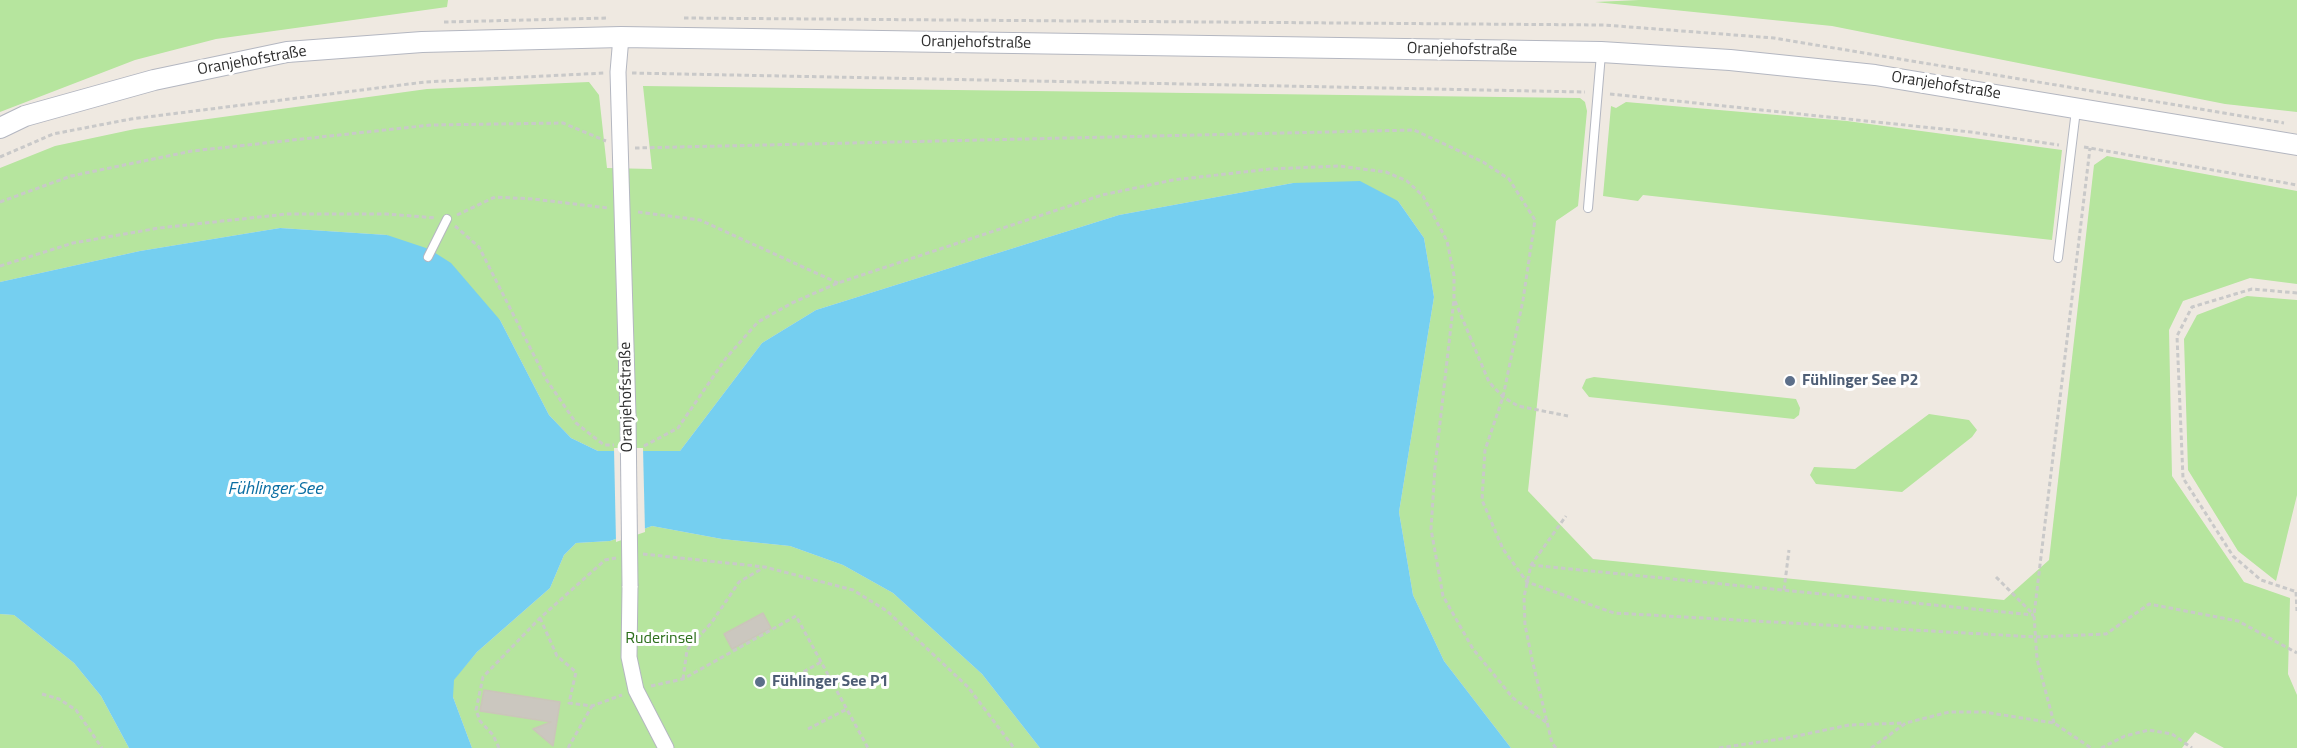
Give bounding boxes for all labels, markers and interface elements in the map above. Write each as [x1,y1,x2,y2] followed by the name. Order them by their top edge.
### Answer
[921,32,1031,54] street label: Oranjehofstraße
[1407,39,1517,61] street label: Oranjehofstraße
[196,42,308,80] street label: Oranjehofstraße
[1890,68,2002,104] street label: Oranjehofstraße
[616,342,638,452] street label: Oranjehofstraße
[1802,371,1918,391] place label: Fühlinger See P2
[1783,374,1797,388] marker: Fühlinger See P2
[228,479,322,501] water label: Fühlinger See
[625,629,697,649] park label: Ruderinsel
[772,672,888,692] place label: Fühlinger See P1
[753,675,767,689] marker: Fühlinger See P1

